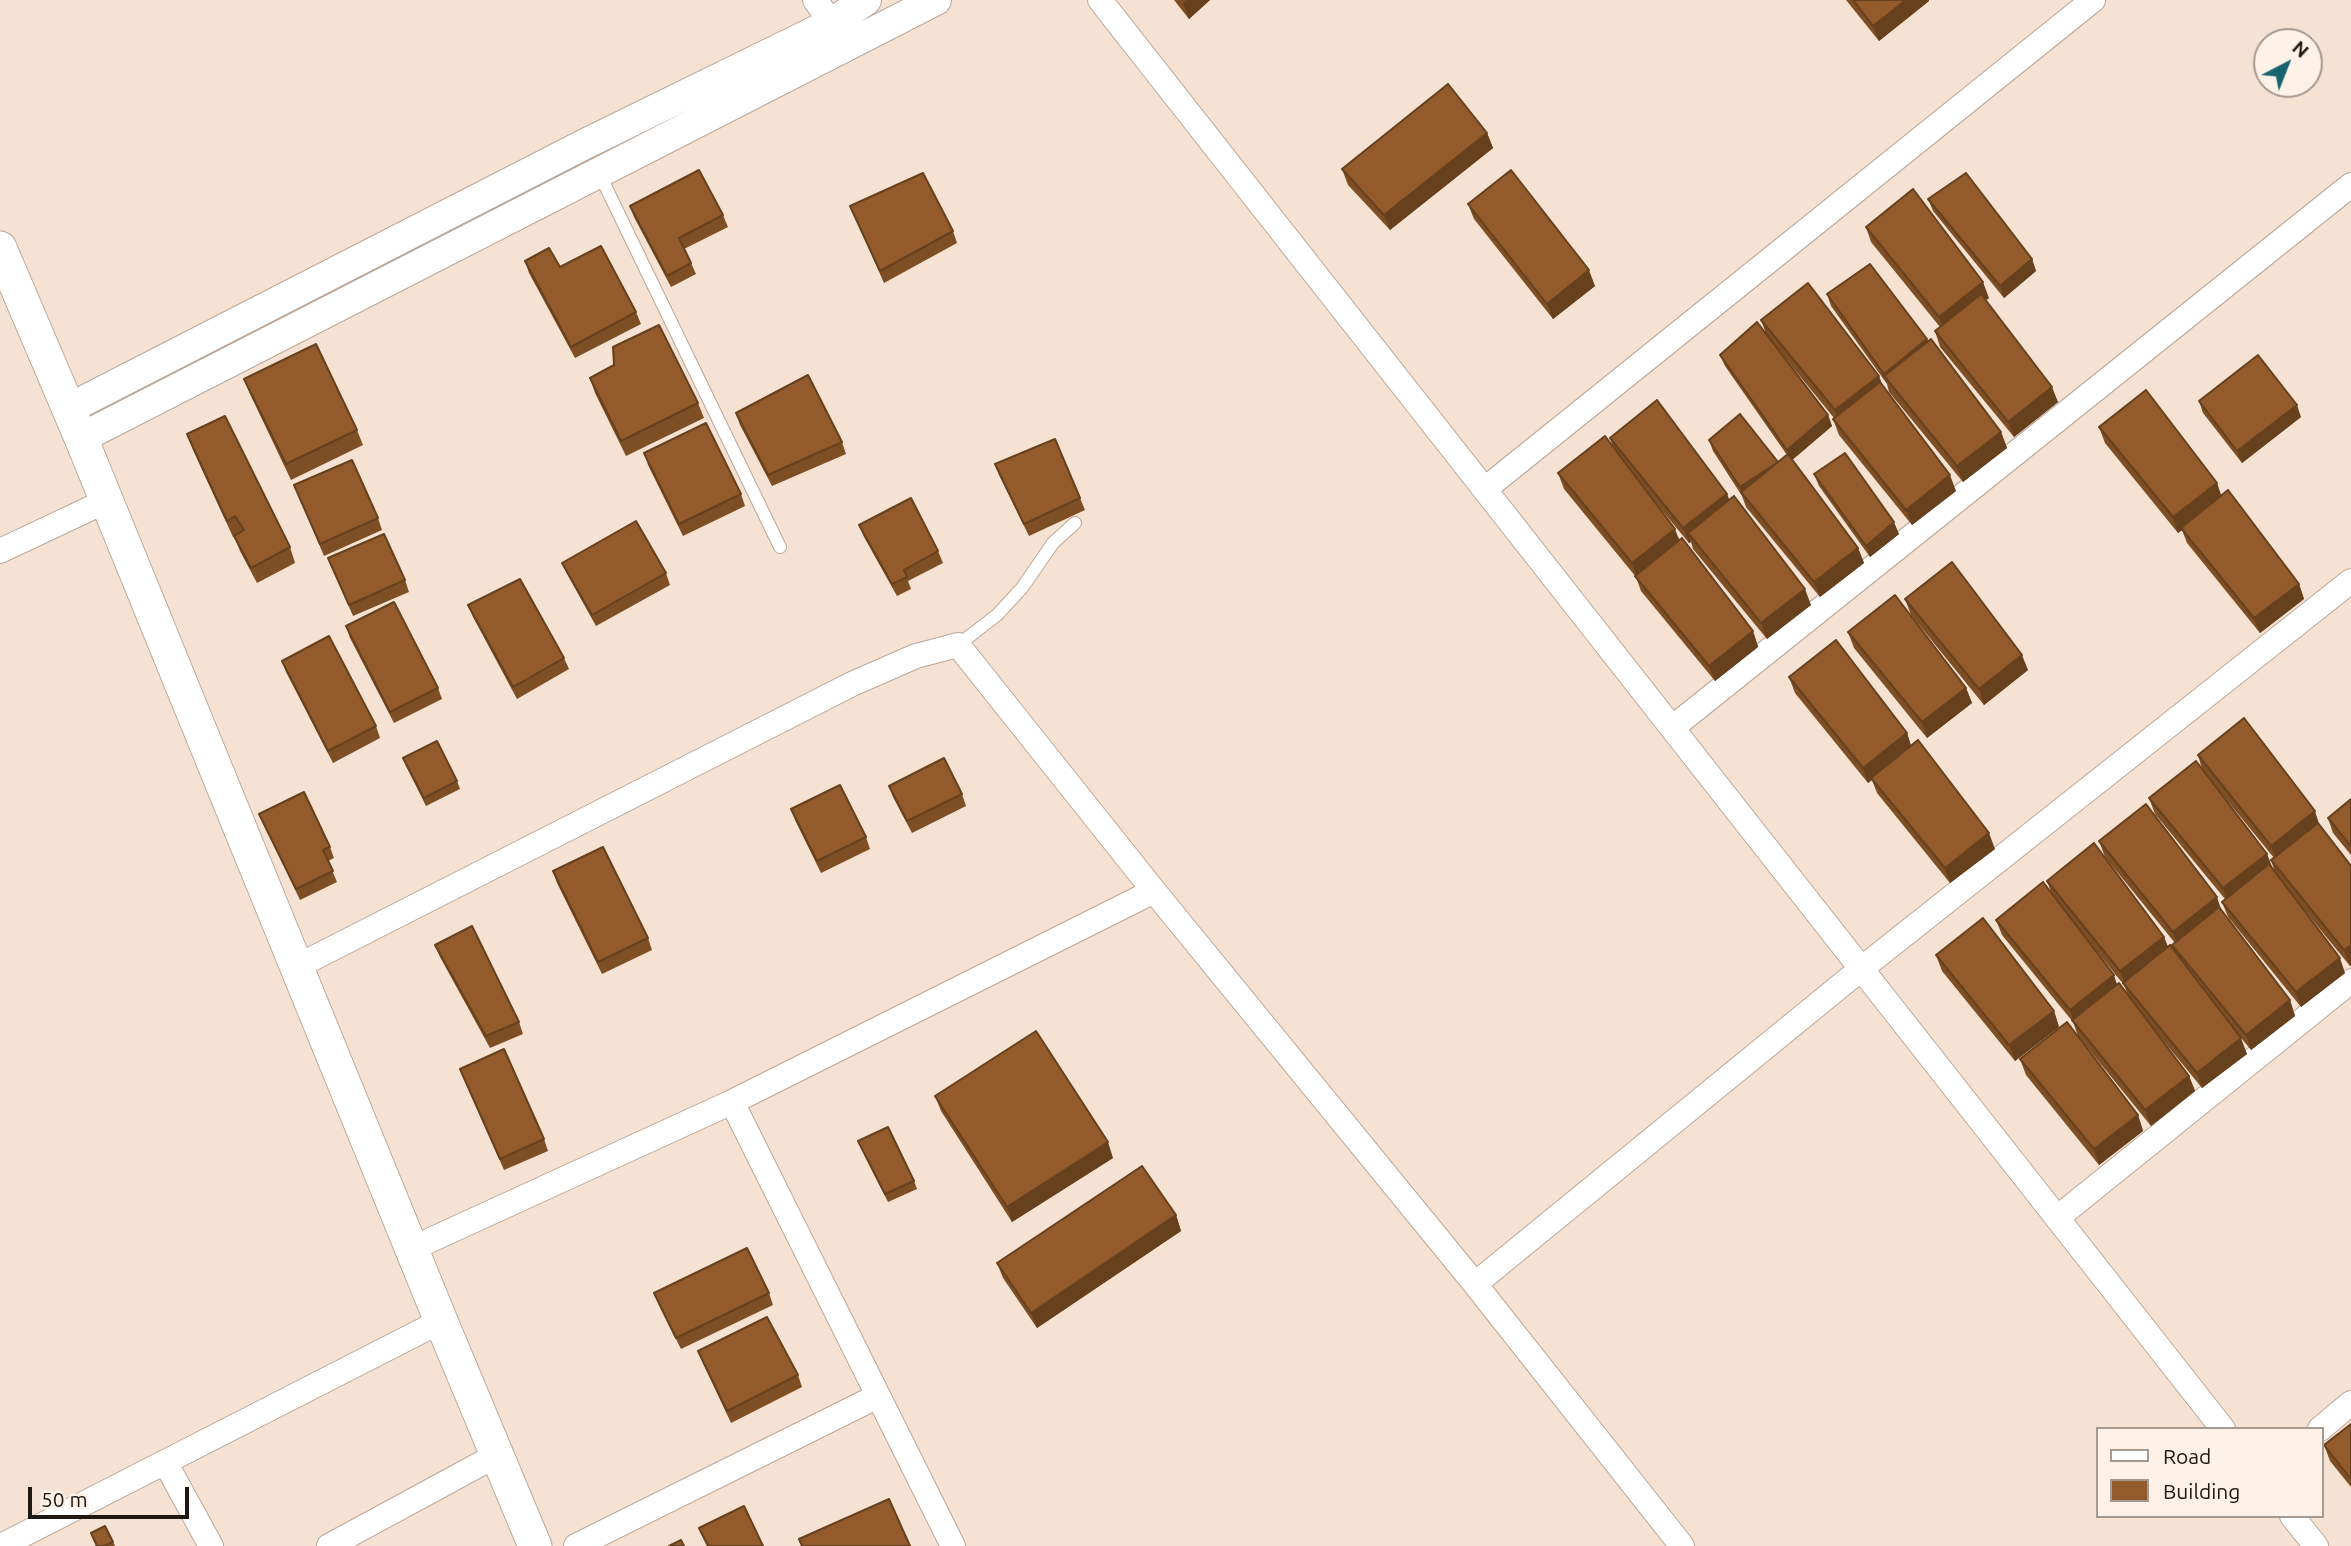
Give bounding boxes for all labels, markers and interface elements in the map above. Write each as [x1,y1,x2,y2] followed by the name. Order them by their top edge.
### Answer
[2253,28,2323,98] north arrow
[2288,36,2313,62] text: N
[2096,1427,2323,1518] legend
[2163,1444,2211,1468] text: Road
[32,1472,192,1516] scale bar
[2163,1479,2240,1503] text: Building
[41,1487,88,1511] text: 50 m

